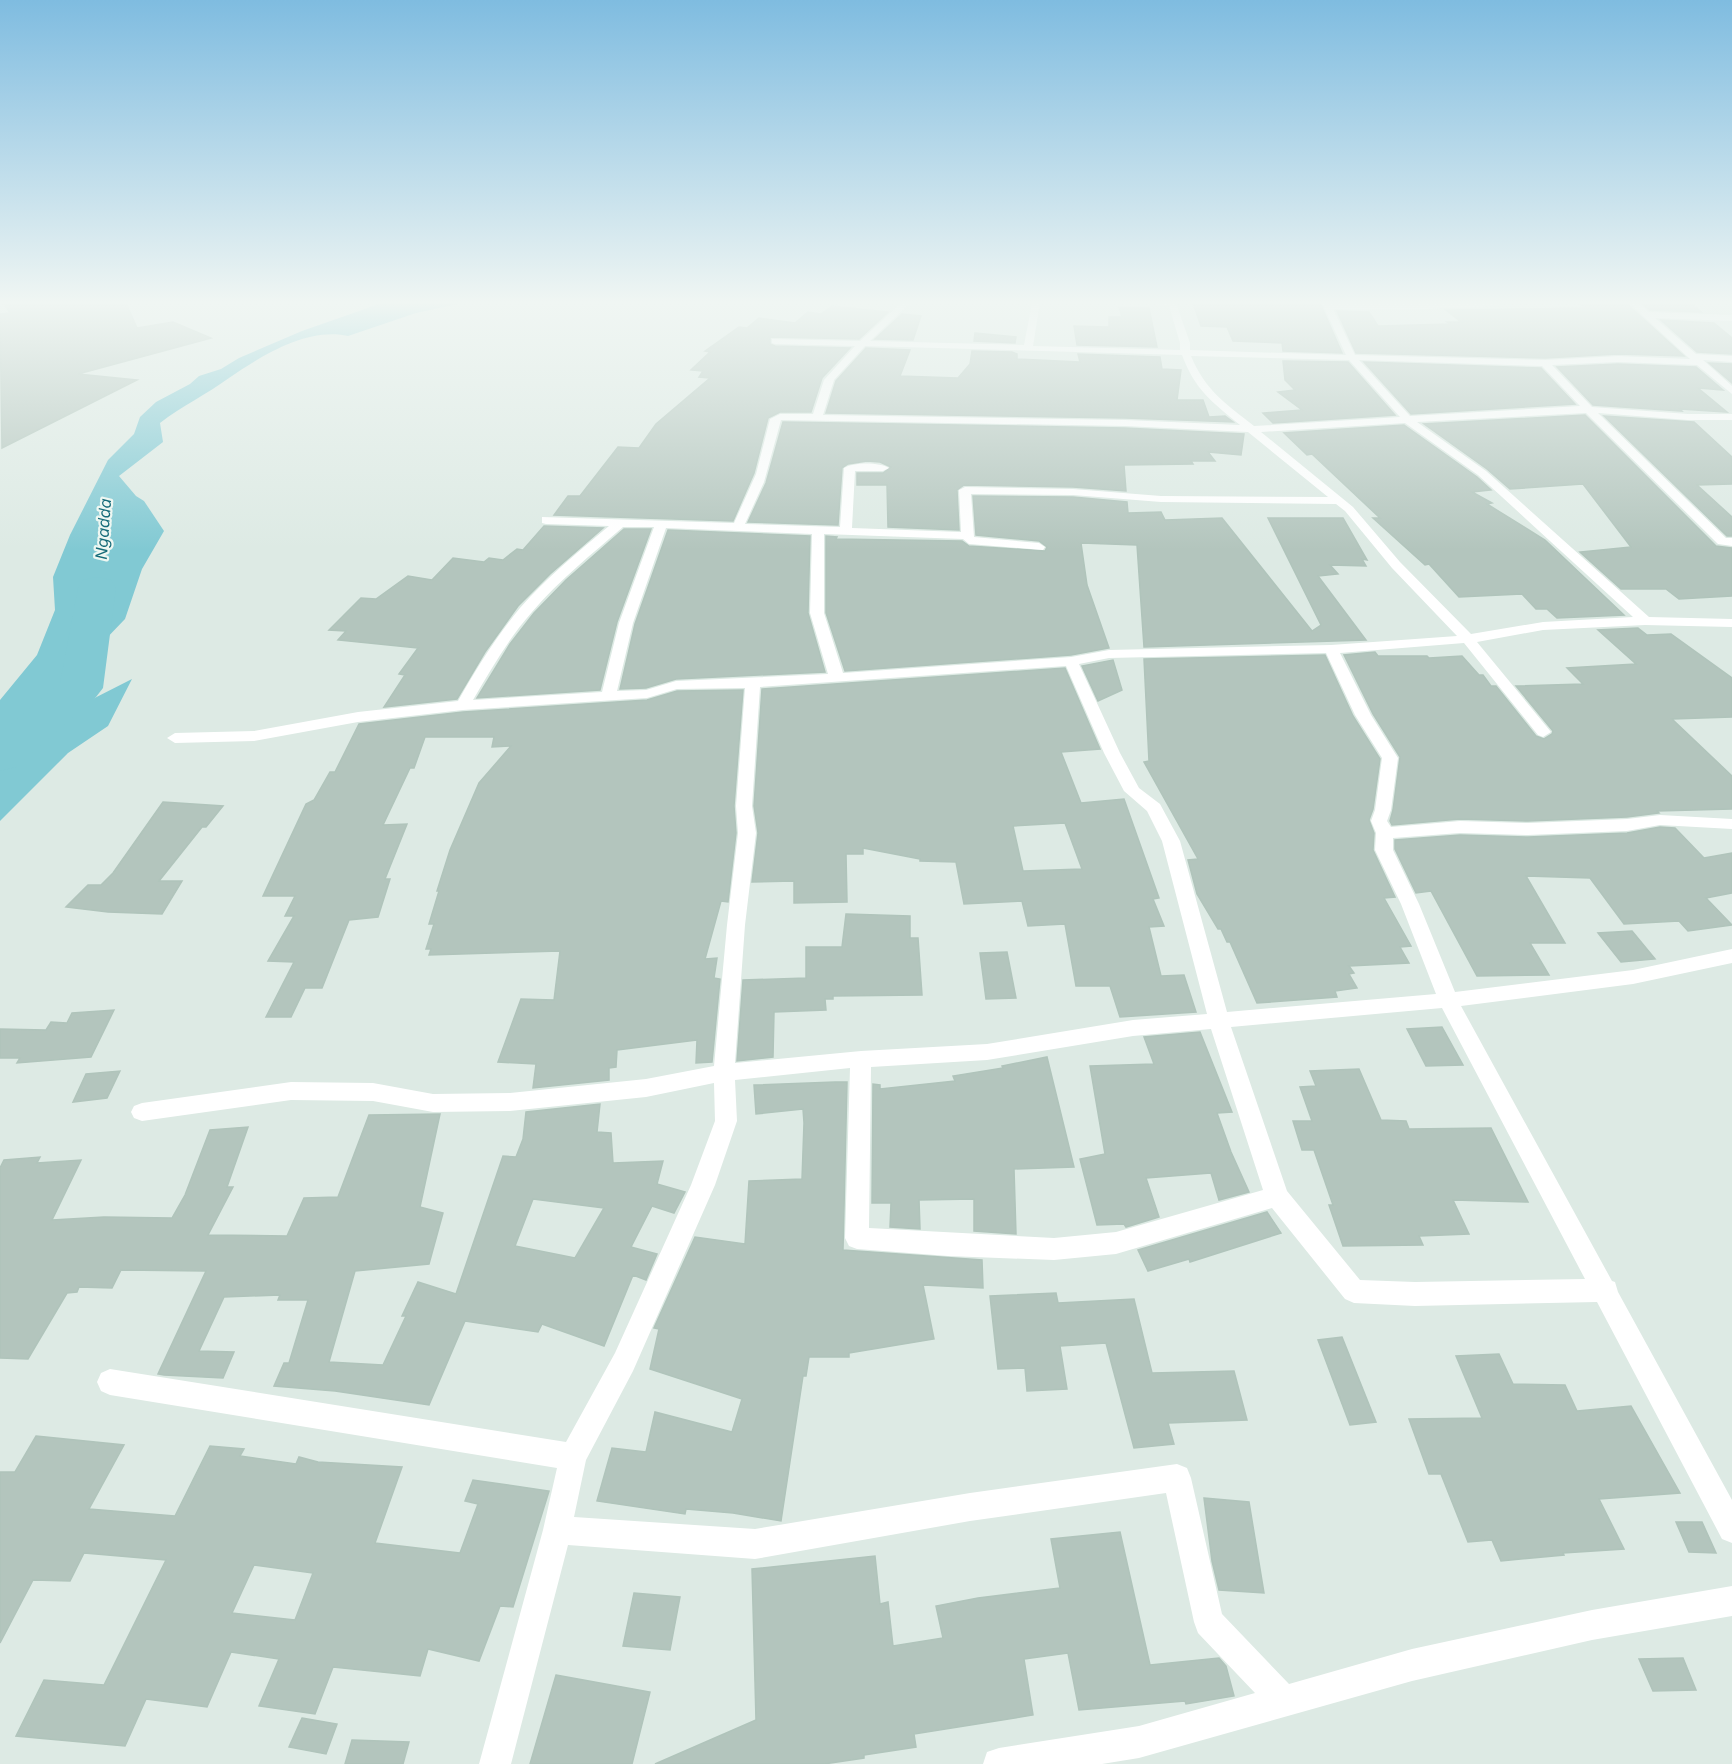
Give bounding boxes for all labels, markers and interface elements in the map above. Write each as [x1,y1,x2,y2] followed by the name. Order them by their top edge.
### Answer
[91,498,115,560] water label: Ngadda

